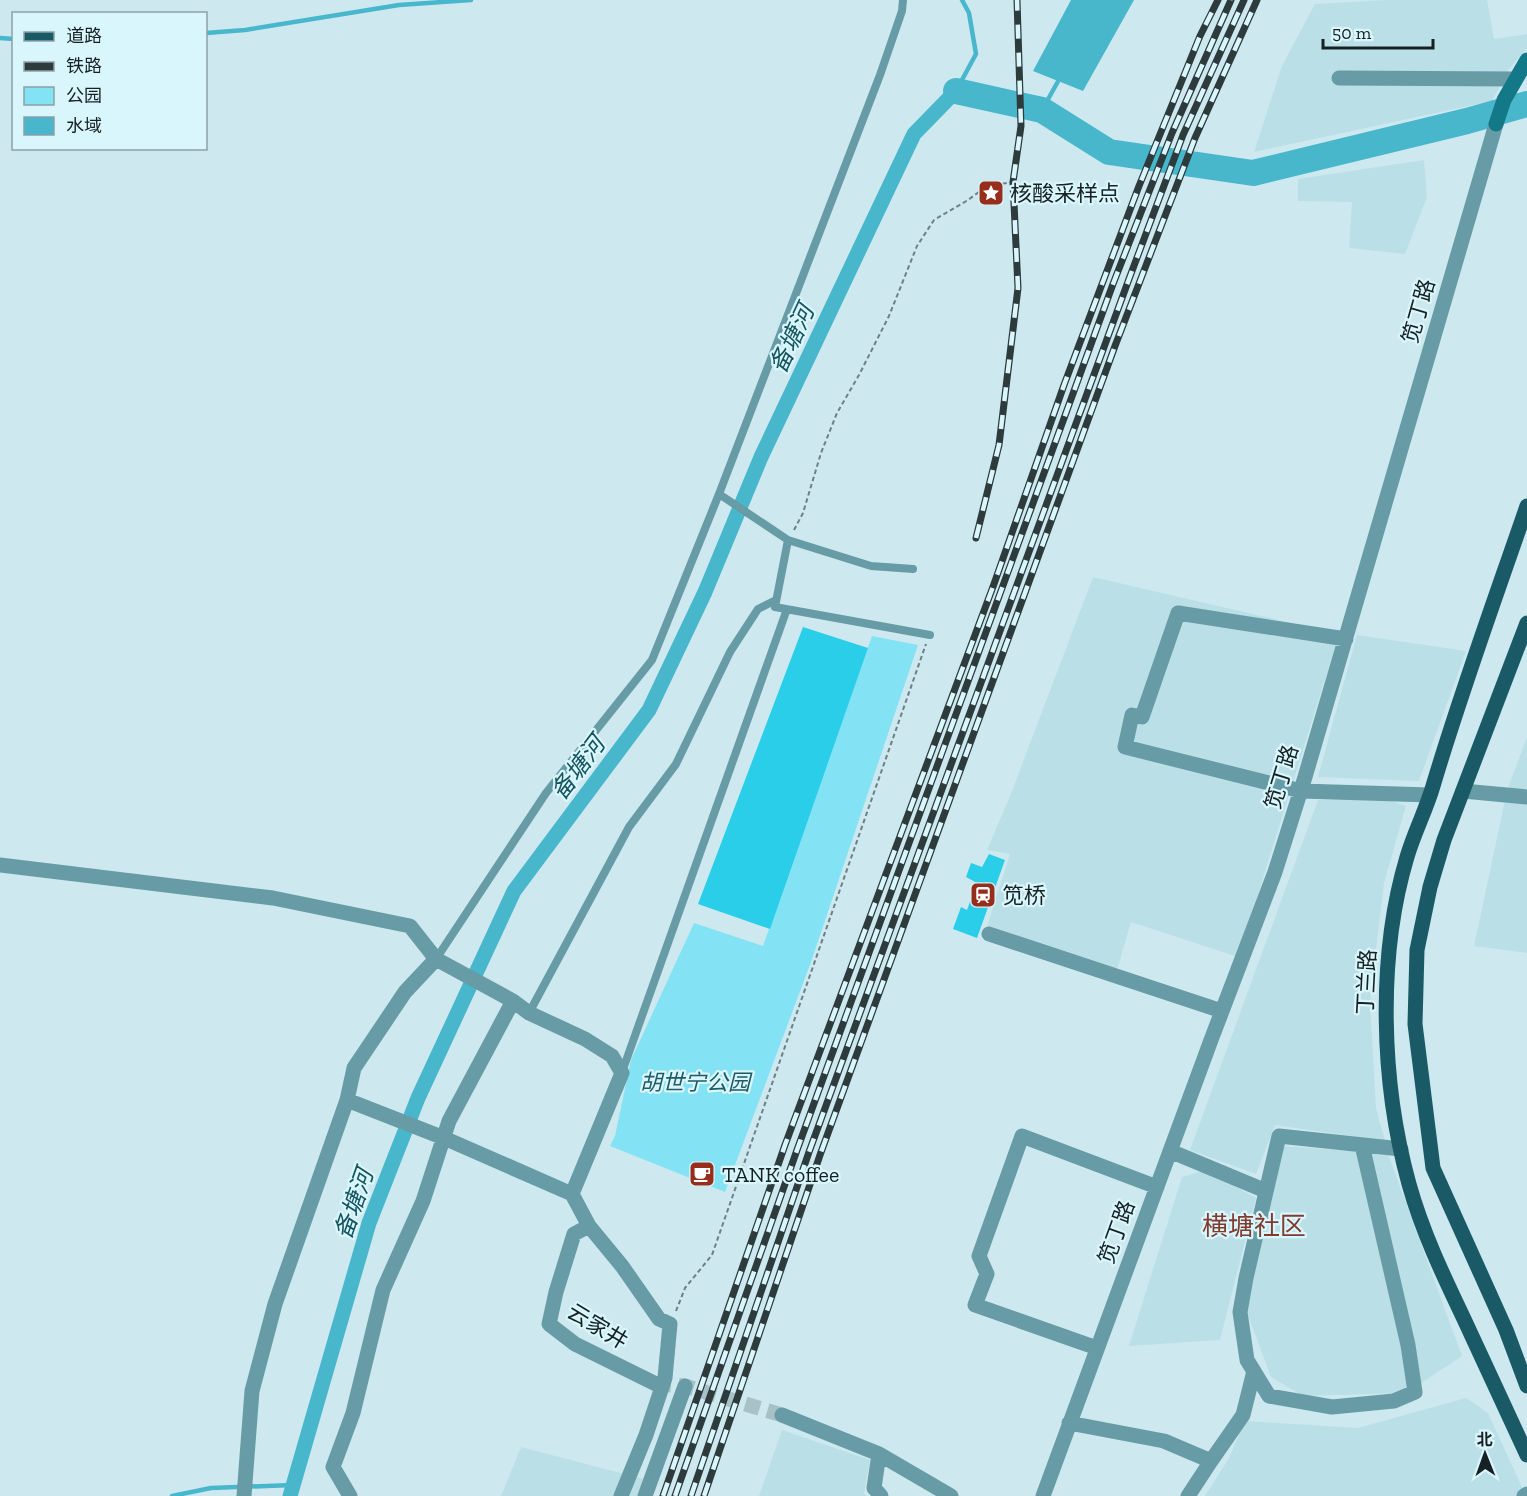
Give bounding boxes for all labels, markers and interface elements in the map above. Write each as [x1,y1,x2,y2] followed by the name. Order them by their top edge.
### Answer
[12,12,207,150] legend
[1323,12,1432,50] scale bar
[1332,22,1372,44] text: 50 m
[66,25,102,47] text: 道路
[66,55,102,77] text: 铁路
[66,85,102,107] text: 公园
[66,115,102,137] text: 水域
[976,178,1006,208] place icon: 核酸采样点
[1010,180,1120,207] place label: 核酸采样点
[1396,276,1441,347] street label: 笕丁路
[763,296,822,378] water label: 备塘河
[544,727,613,805] water label: 备塘河
[1259,742,1304,813] street label: 笕丁路
[968,880,998,910] station icon: 笕桥
[1002,882,1046,909] place label: 笕桥
[1351,948,1382,1016] street label: 丁兰路
[640,1069,753,1096] park label: 胡世宁公园
[687,1159,717,1189] cafe icon: TANK coffee
[328,1161,380,1243] water label: 备塘河
[722,1161,839,1188] place label: TANK coffee
[1092,1197,1140,1268] street label: 笕丁路
[1202,1210,1306,1242] district label: 横塘社区
[562,1298,633,1355] street label: 云家井
[1455,1424,1515,1484] north arrow
[1477,1430,1493,1449] text: 北

